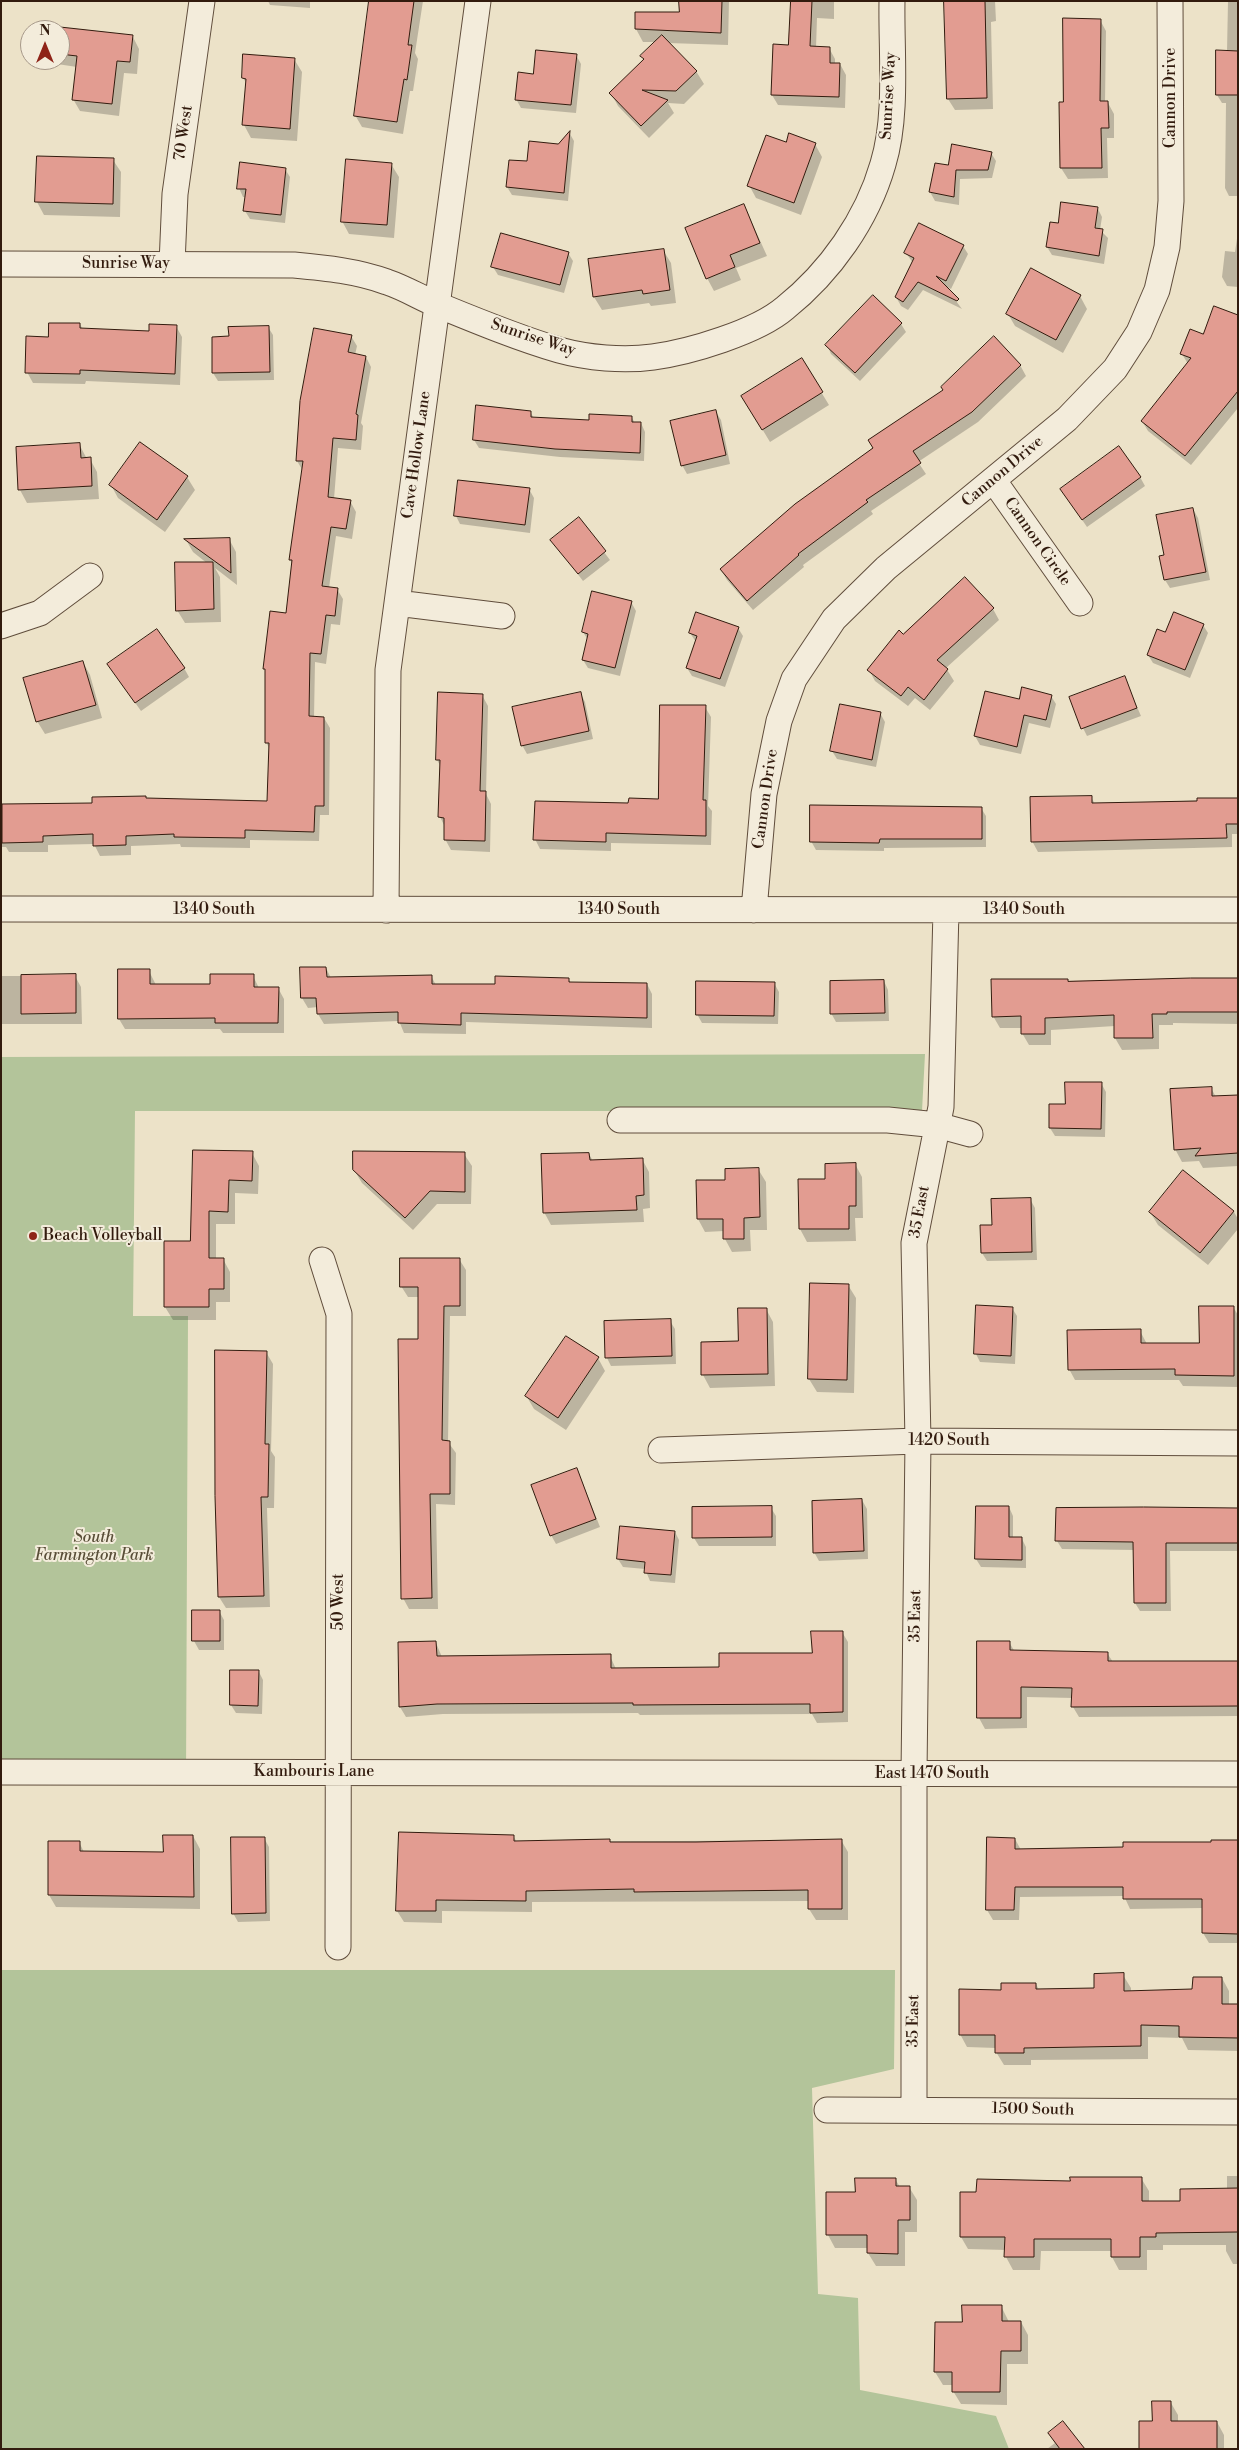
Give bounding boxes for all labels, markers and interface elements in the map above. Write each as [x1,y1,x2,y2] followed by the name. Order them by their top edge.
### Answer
[20,20,70,70] north arrow
[39,22,51,40] text: N
[1161,48,1181,148] street label: Cannon Drive
[877,52,901,140] street label: Sunrise Way
[171,104,197,162] street label: 70 West
[82,254,170,274] street label: Sunrise Way
[488,315,578,361] street label: Sunrise Way
[399,390,435,520] street label: Cave Hollow Lane
[958,432,1048,512] street label: Cannon Drive
[999,494,1075,590] street label: Cannon Circle
[749,748,783,850] street label: Cannon Drive
[173,900,255,920] street label: 1340 South
[578,900,660,920] street label: 1340 South
[983,900,1065,920] street label: 1340 South
[906,1184,934,1240] street label: 35 East
[43,1226,162,1246] place label: Beach Volleyball
[27,1230,39,1242] marker: Beach Volleyball
[908,1431,990,1451] street label: 1420 South
[35,1528,153,1566] park label: South Farmington Park
[329,1573,349,1631] street label: 50 West
[906,1589,926,1643] street label: 35 East
[254,1762,374,1782] street label: Kambouris Lane
[875,1764,989,1784] street label: East 1470 South
[904,1994,924,2048] street label: 35 East
[991,2100,1075,2120] street label: 1500 South

